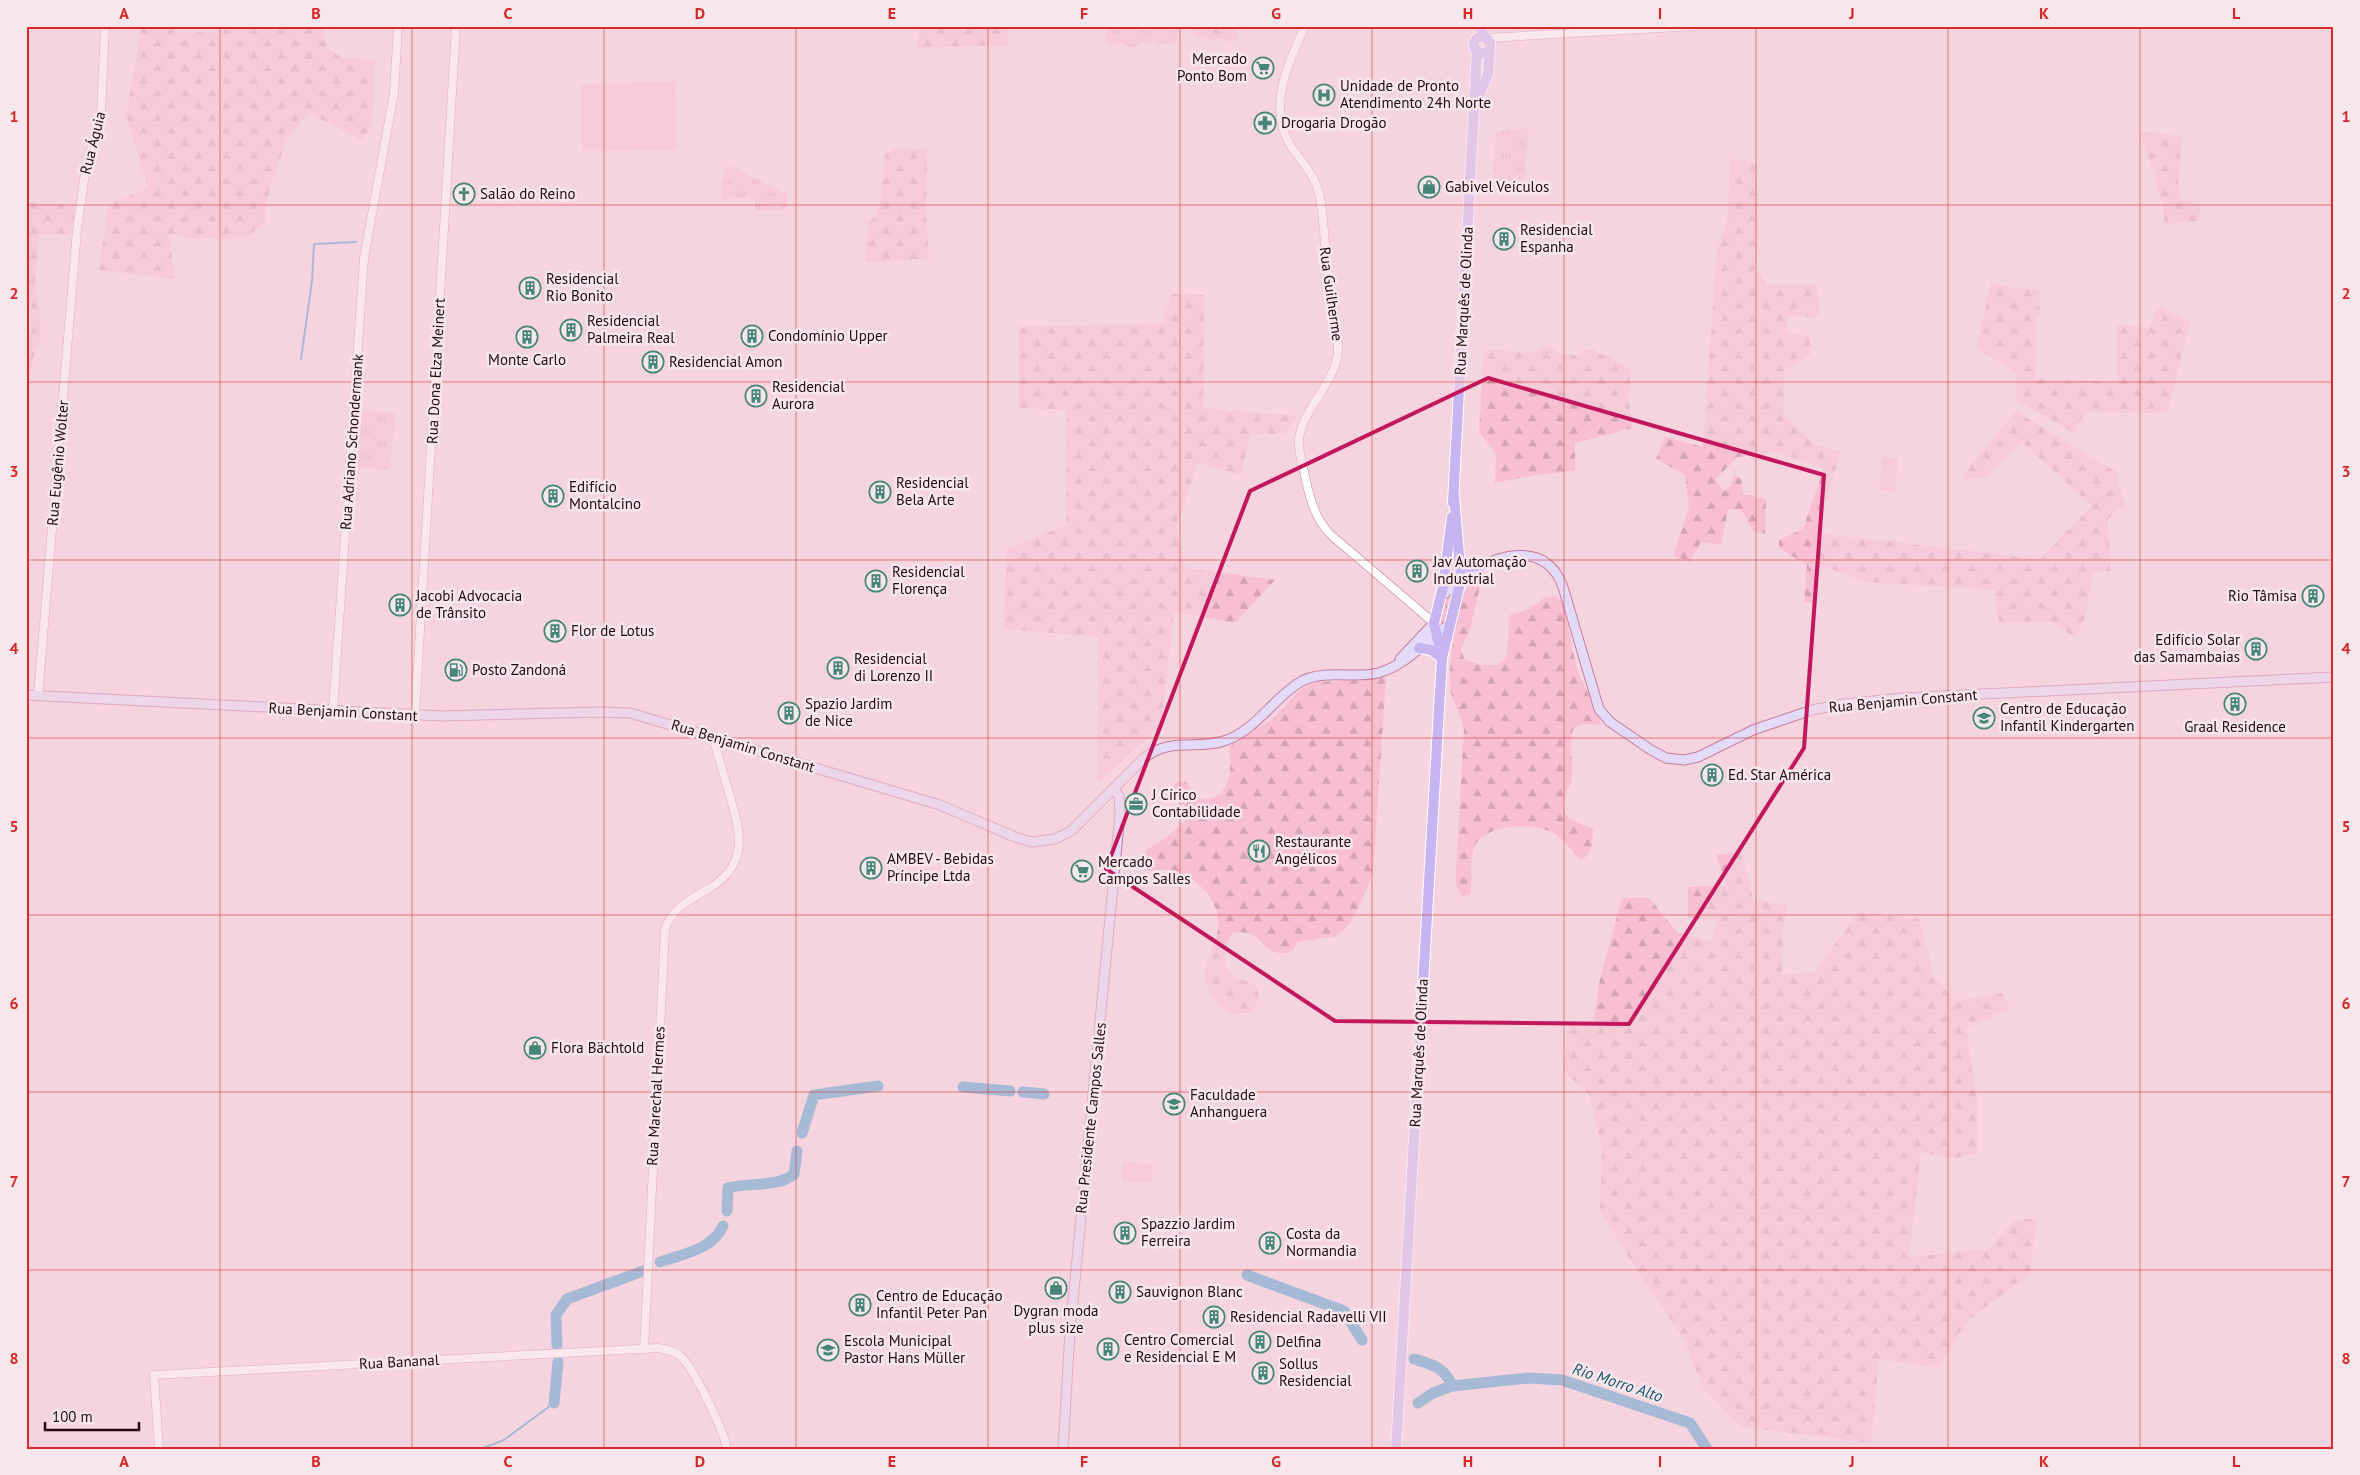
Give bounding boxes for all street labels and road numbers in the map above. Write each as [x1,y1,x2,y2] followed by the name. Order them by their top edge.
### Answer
[76,110,109,176] street label: Rua Águia
[1450,226,1477,376] street label: Rua Marquês de Olinda
[1315,246,1347,342] street label: Rua Guilherme
[422,297,449,445] street label: Rua Dona Elza Meinert
[336,352,367,531] street label: Rua Adriano Schondermank
[43,399,72,527] street label: Rua Eugênio Wolter
[1828,685,1978,716] street label: Rua Benjamin Constant
[268,698,418,725] street label: Rua Benjamin Constant
[669,715,817,776] street label: Rua Benjamin Constant
[1405,978,1432,1128] street label: Rua Marquês de Olinda
[1071,1021,1110,1215] street label: Rua Presidente Campos Salles
[642,1026,669,1166] street label: Rua Marechal Hermes
[358,1350,440,1373] street label: Rua Bananal

